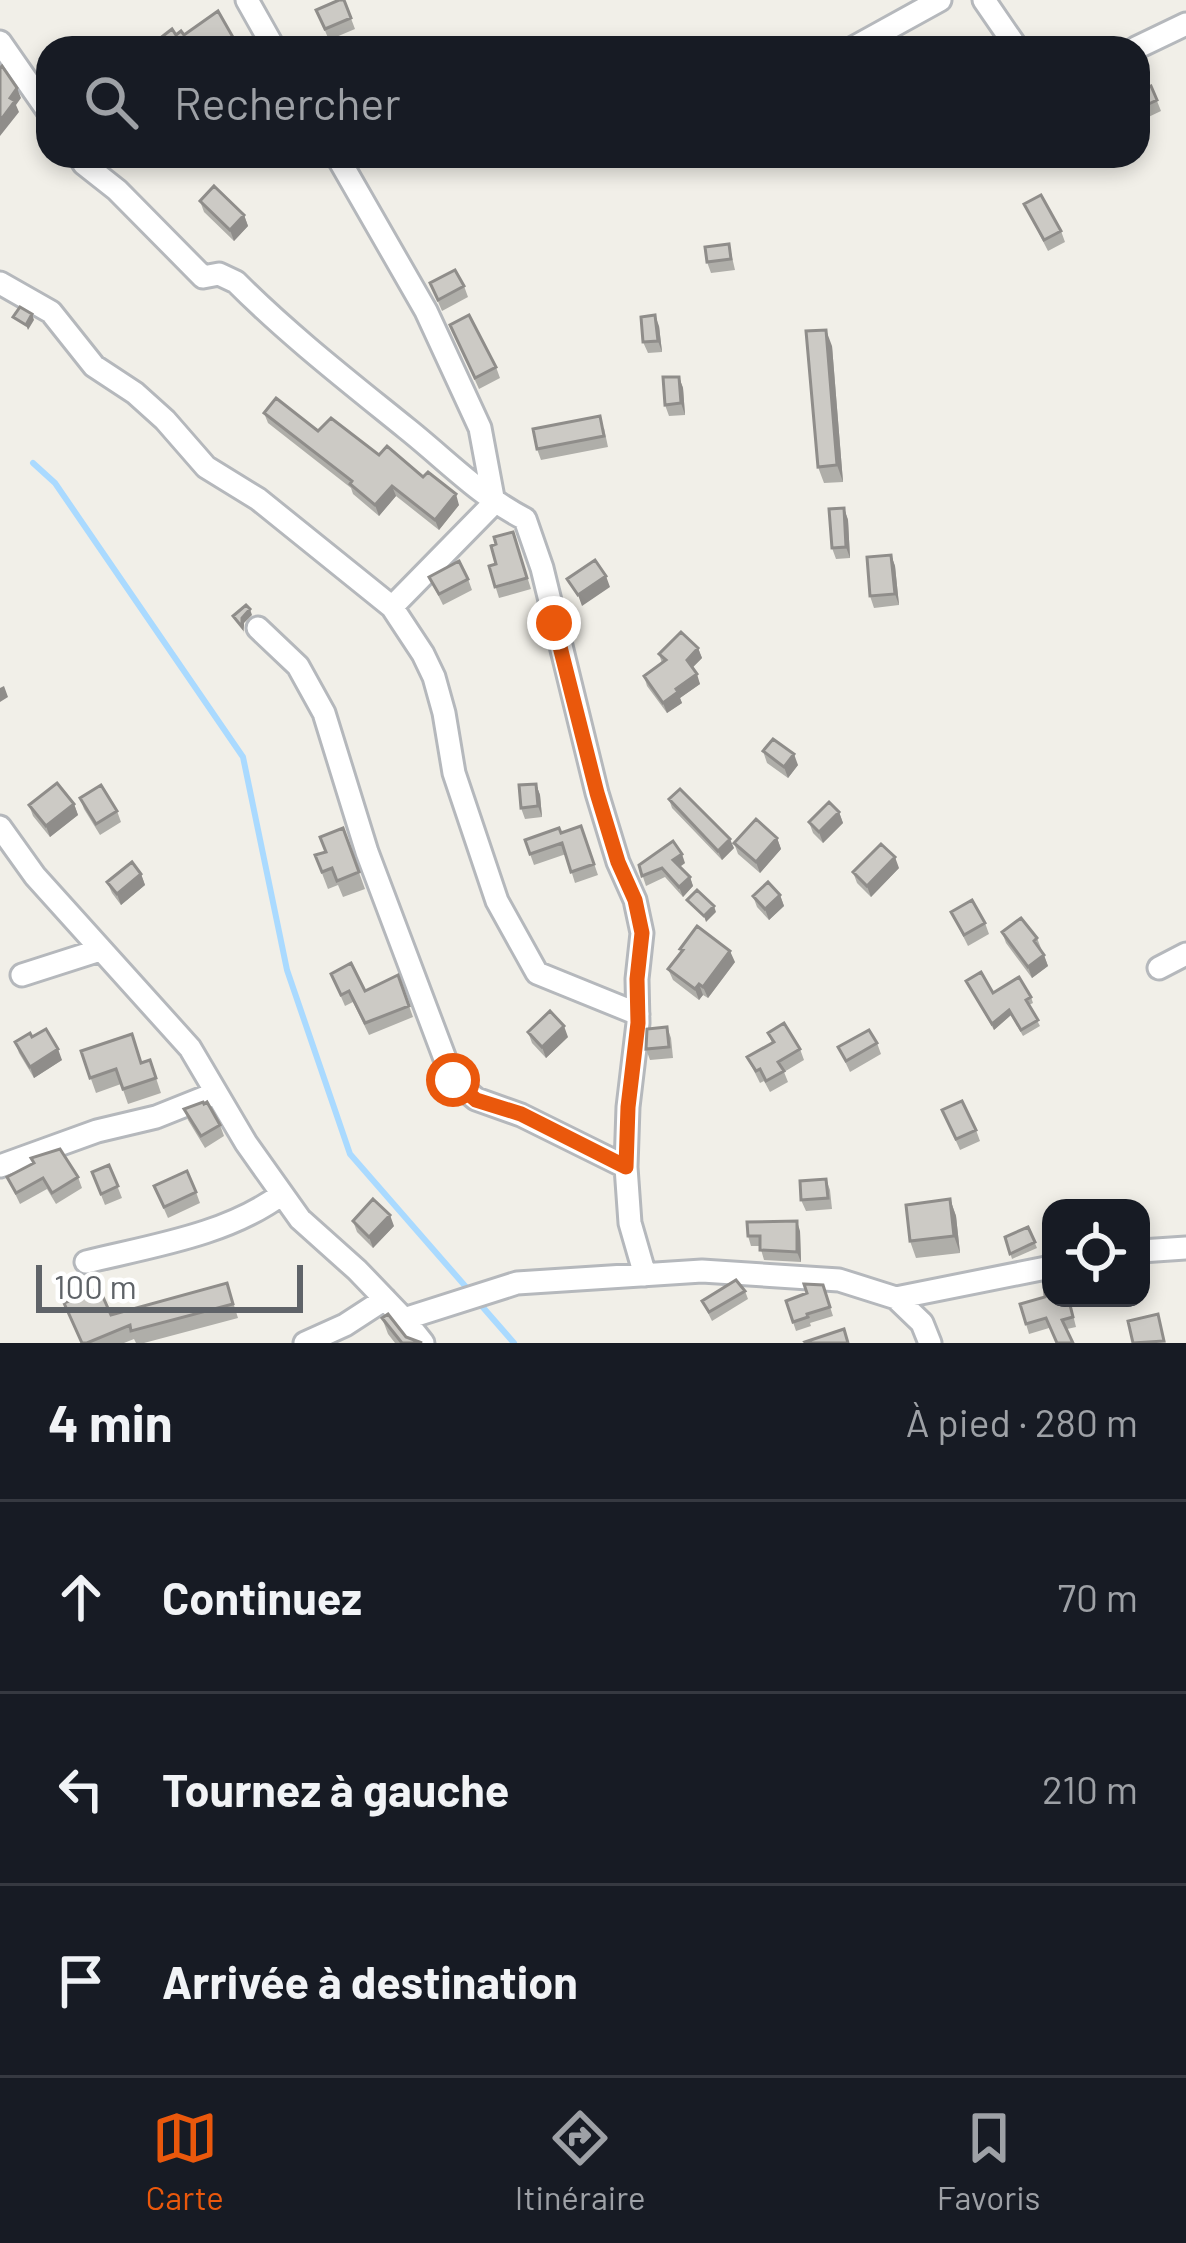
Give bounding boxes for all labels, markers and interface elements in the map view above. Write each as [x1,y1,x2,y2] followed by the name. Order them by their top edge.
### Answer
[36,36,1150,168] search box
[78,69,144,135] icon: search
[174,75,401,129] text: Rechercher
[527,596,581,650] route end
[426,1053,480,1107] route start
[1042,1199,1150,1307] map controls
[1042,1199,1150,1307] button: locate
[36,1259,303,1312] scale bar
[54,1266,137,1306] text: 100 m
[48,1391,173,1452] text: 4 min
[906,1398,1138,1445] text: À pied · 280 m
[48,1564,114,1630] icon: ahead
[162,1570,362,1624] text: Continuez
[1057,1573,1138,1620] text: 70 m
[48,1756,114,1822] icon: left
[162,1762,509,1816] text: Tournez à gauche
[1042,1765,1138,1812] text: 210 m
[48,1948,114,2014] icon: arrive
[162,1954,578,2008] text: Arrivée à destination
[146,2105,224,2217] tab: Carte
[515,2105,646,2217] tab: Itinéraire
[937,2105,1040,2217] tab: Favoris

